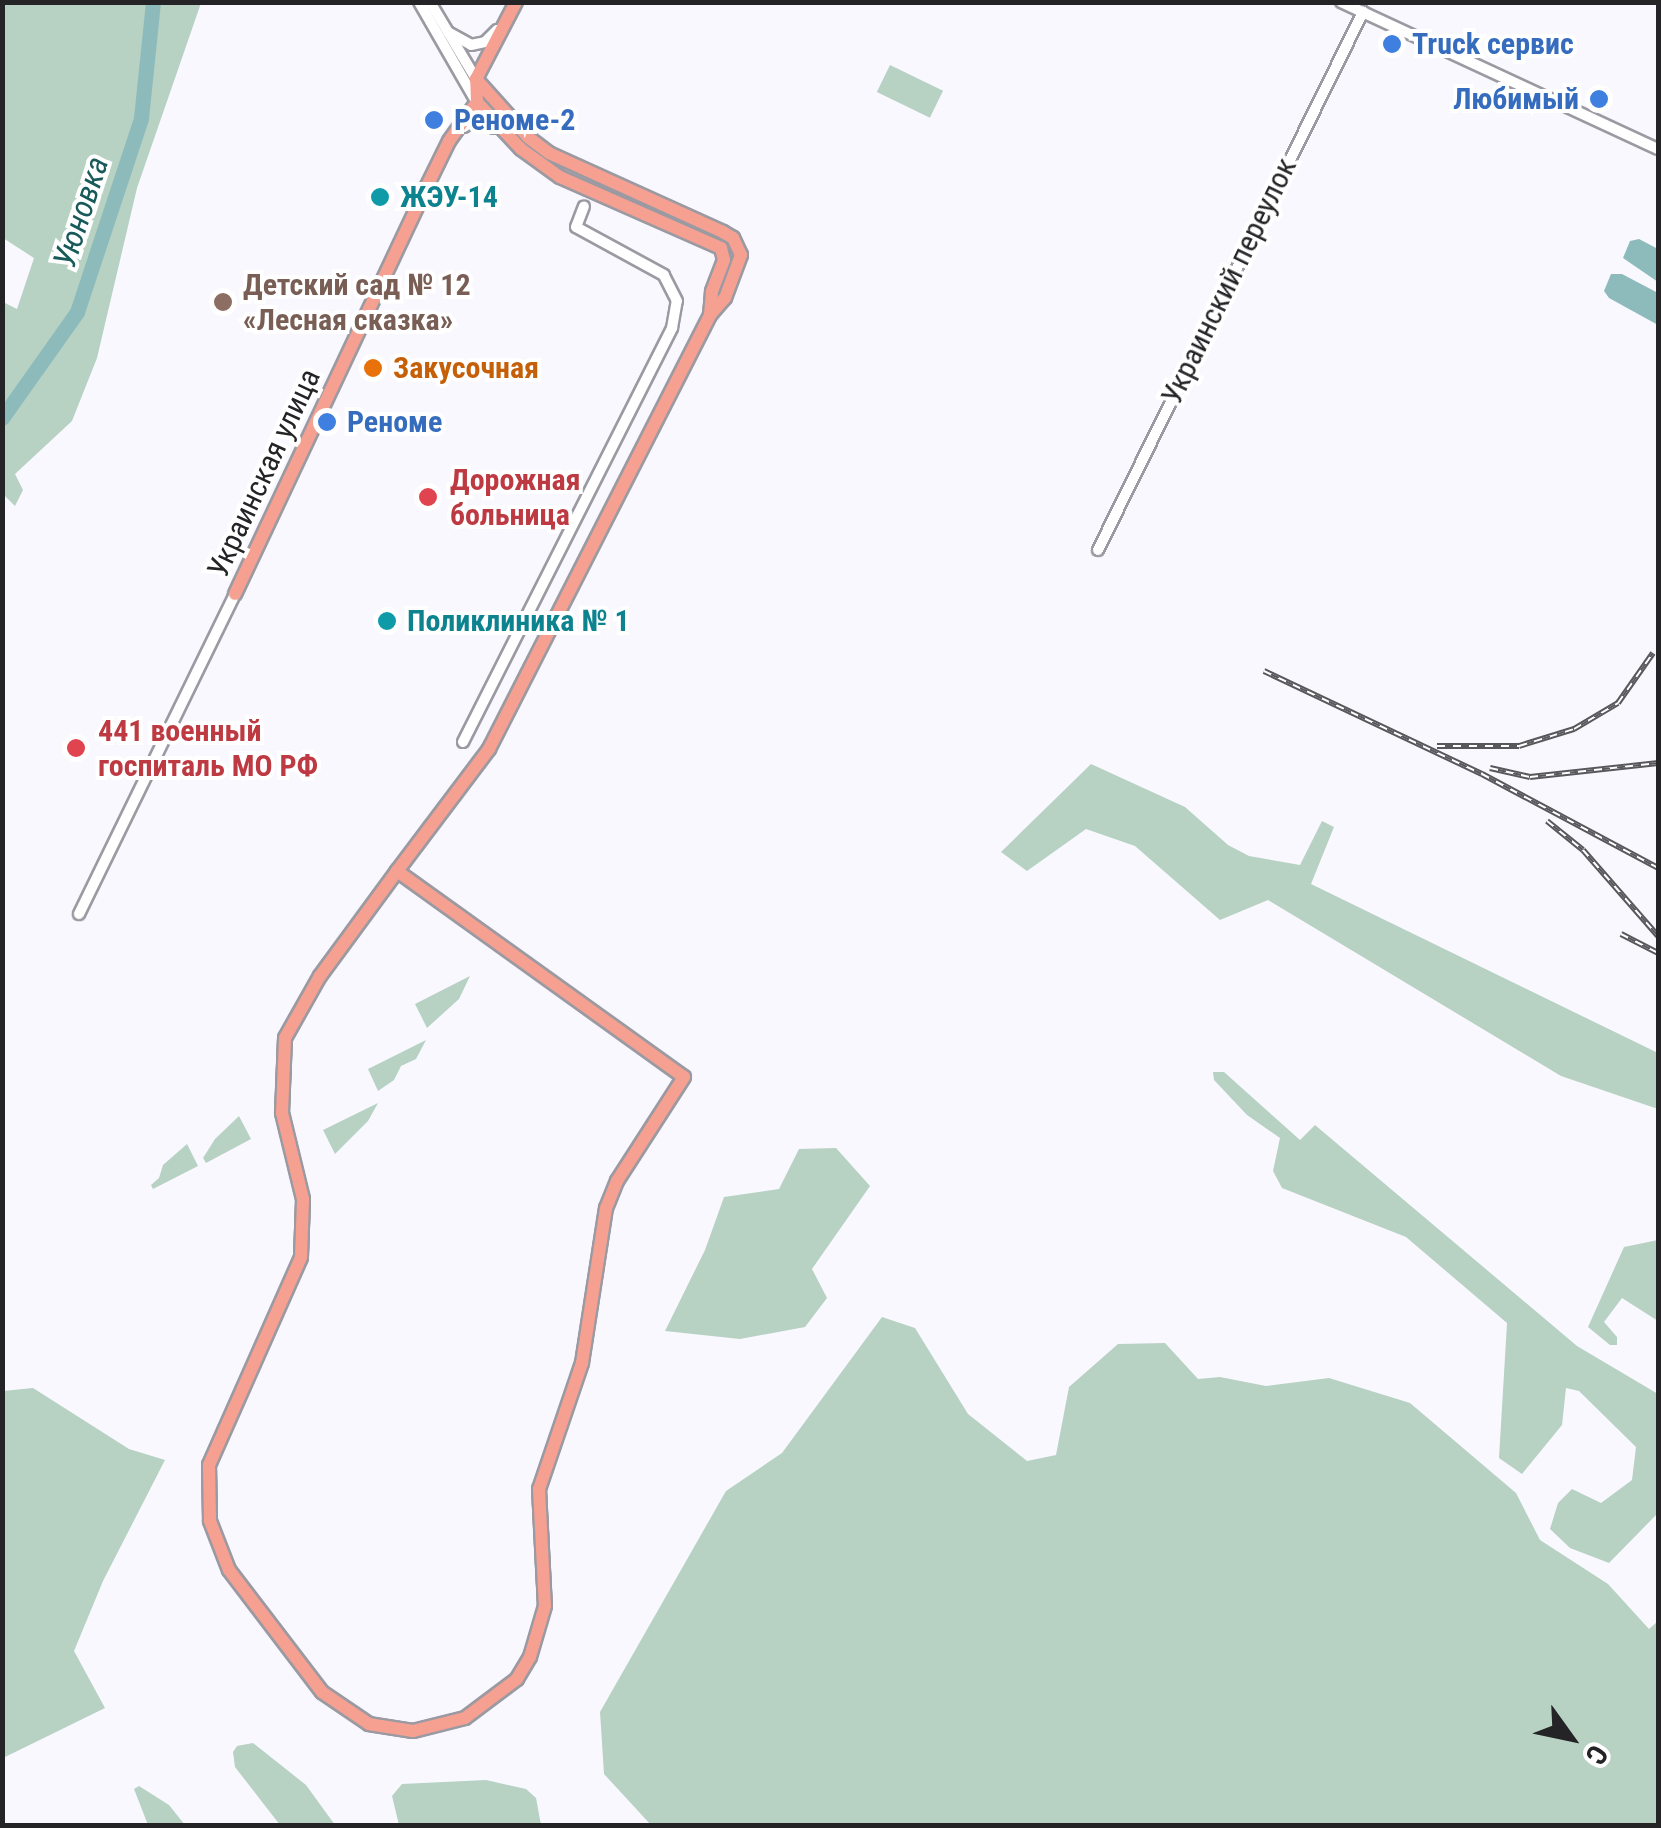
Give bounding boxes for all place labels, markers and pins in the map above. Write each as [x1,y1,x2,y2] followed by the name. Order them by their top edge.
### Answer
[1412,26,1574,62] place label: Truck сервис
[1381,33,1403,55] marker: Truck сервис
[1453,81,1579,117] place label: Любимый
[1588,88,1610,110] marker: Любимый
[454,102,575,138] place label: Реноме-2
[423,109,445,131] marker: Реноме-2
[400,179,498,215] place label: ЖЭУ-14
[369,186,391,208] marker: ЖЭУ-14
[243,267,471,338] place label: Детский сад № 12 «Лесная сказка»
[212,291,234,313] marker: Детский сад № 12 «Лесная сказка»
[393,350,539,386] place label: Закусочная
[362,357,384,379] marker: Закусочная
[347,404,442,440] place label: Реноме
[316,411,338,433] marker: Реноме
[450,462,581,532] place label: Дорожная больница
[415,484,441,510] marker: Дорожная больница
[407,603,630,639] place label: Поликлиника № 1
[376,610,398,632] marker: Поликлиника № 1
[98,713,318,784] place label: 441 военный госпиталь МО РФ
[63,735,89,761] marker: 441 военный госпиталь МО РФ

